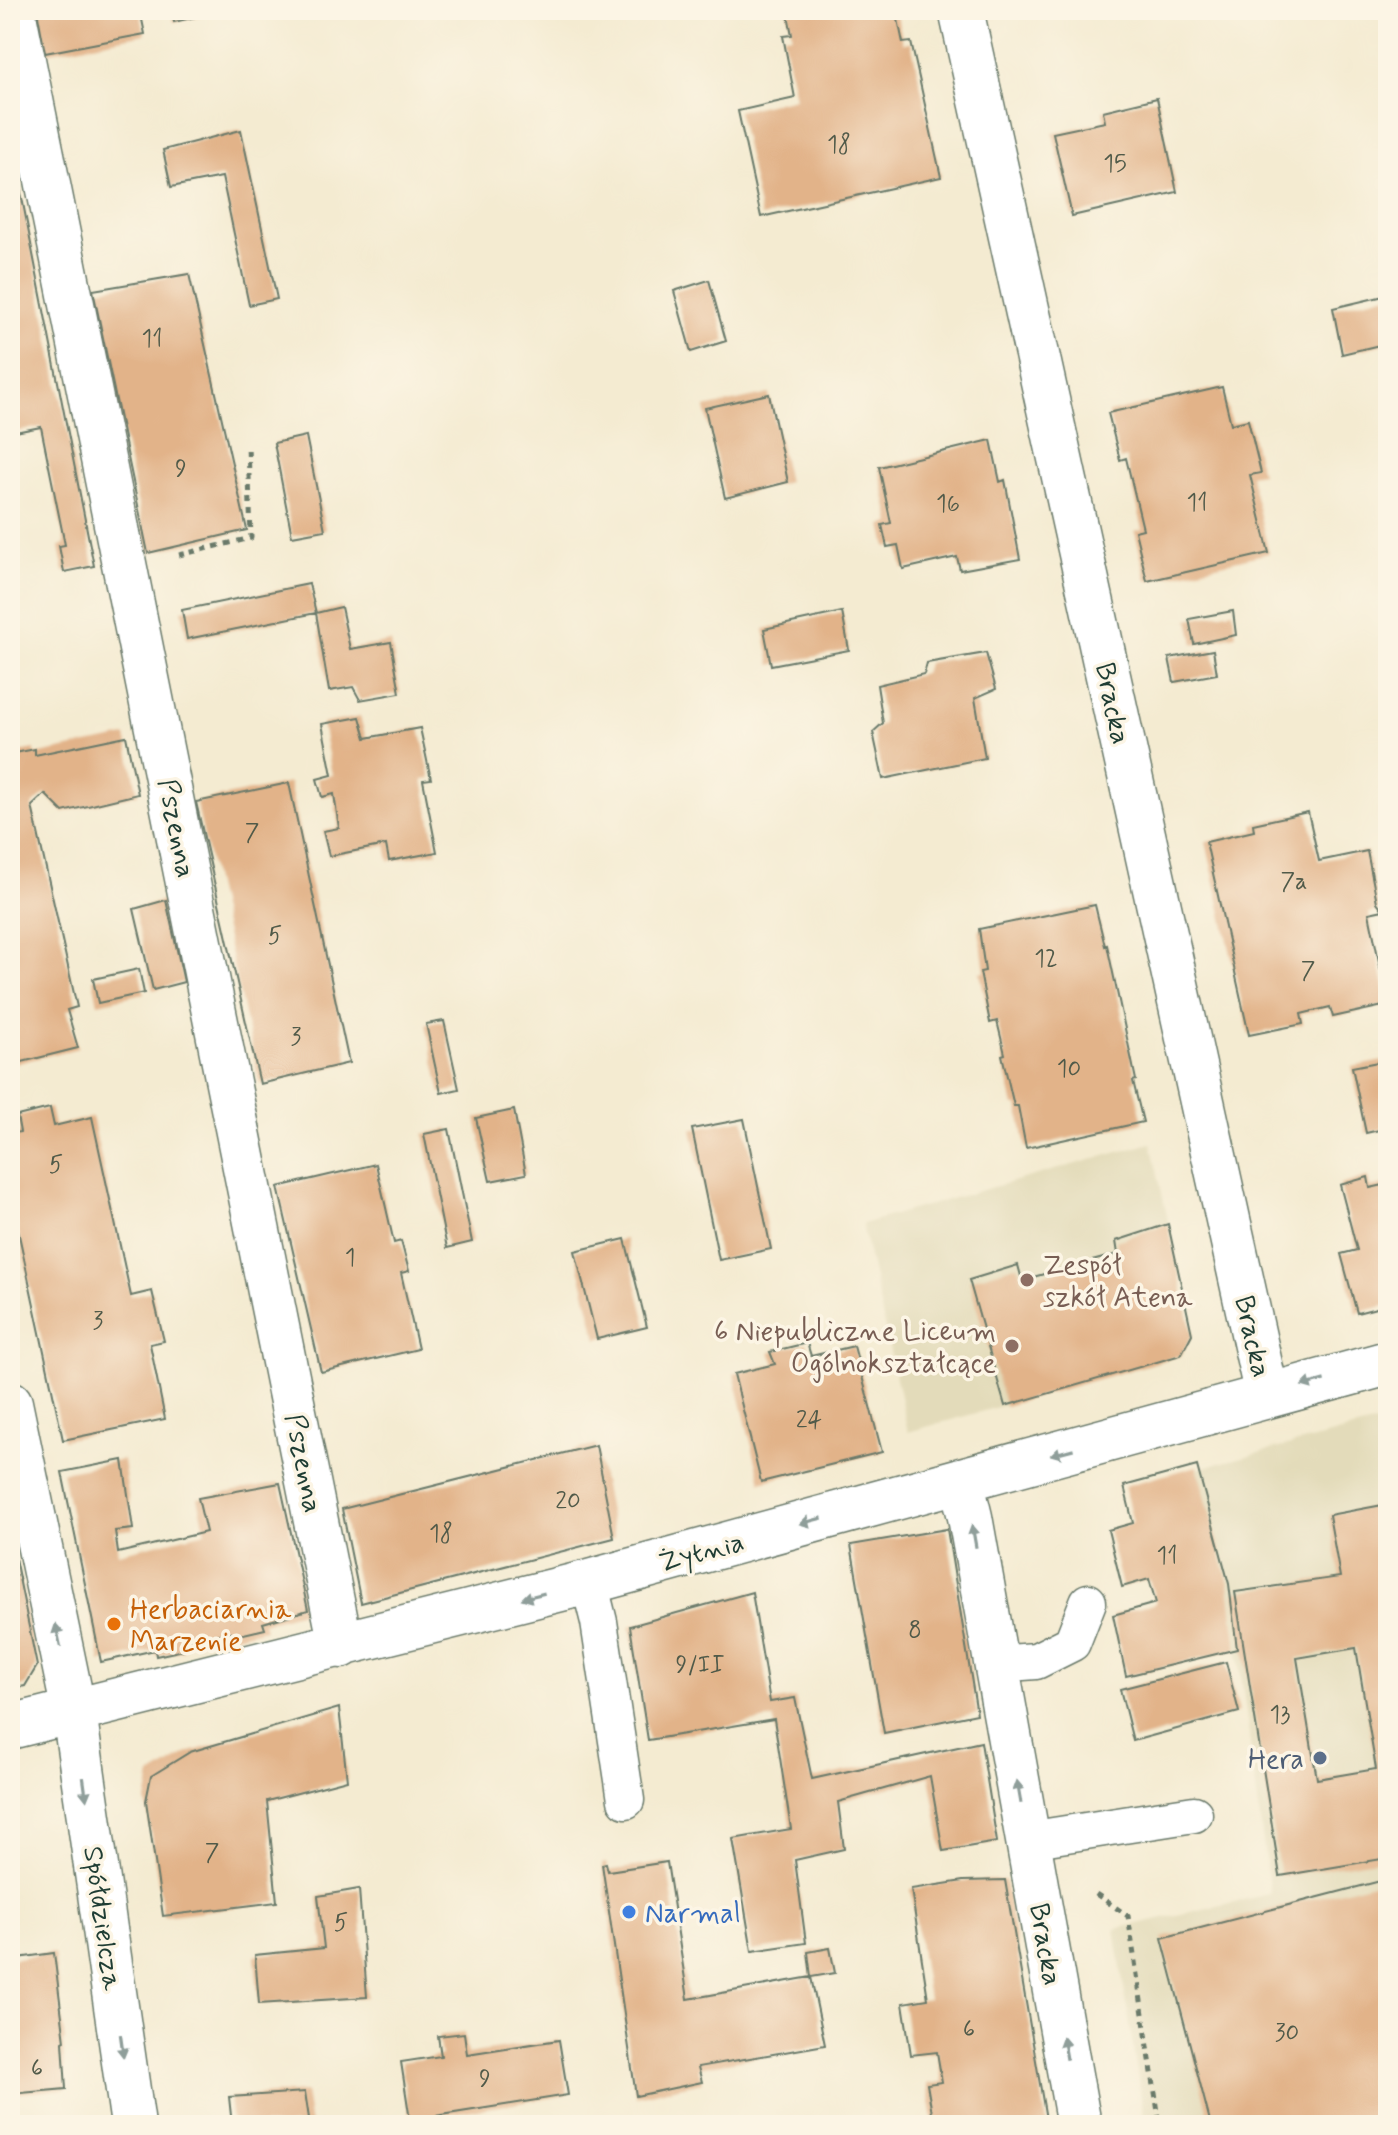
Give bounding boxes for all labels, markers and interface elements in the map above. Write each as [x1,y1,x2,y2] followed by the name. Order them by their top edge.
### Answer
[827,130,851,161] house number: 18
[1103,149,1127,180] house number: 15
[141,324,163,355] house number: 11
[175,454,187,485] house number: 9
[1186,488,1208,519] house number: 11
[936,489,960,520] house number: 16
[1085,659,1138,748] street label: Bracka
[148,776,203,881] street label: Pszenna
[245,818,259,849] house number: 7
[1281,867,1307,898] house number: 7a
[268,921,282,952] house number: 5
[1034,944,1058,975] house number: 12
[1301,956,1315,987] house number: 7
[291,1022,302,1053] house number: 3
[1057,1054,1081,1085] house number: 10
[49,1150,63,1181] house number: 5
[345,1243,355,1274] house number: 1
[1043,1248,1193,1317] place label: Zespół szkół Atena
[1018,1271,1036,1289] marker: Zespół szkół Atena
[1224,1292,1279,1381] street label: Bracka
[93,1306,104,1337] house number: 3
[714,1314,996,1383] place label: 6 Niepubliczne Liceum Ogólnokształcące
[1003,1337,1021,1355] marker: 6 Niepubliczne Liceum Ogólnokształcące
[1300,1378,1325,1390] one-way arrow
[796,1405,822,1436] house number: 24
[275,1411,330,1516] street label: Pszenna
[1049,1446,1073,1459] one-way arrow
[555,1486,581,1517] house number: 20
[799,1515,823,1528] one-way arrow
[429,1519,453,1550] house number: 18
[655,1524,748,1583] street label: Żytnia
[967,1524,979,1549] one-way arrow
[1156,1541,1178,1572] house number: 11
[521,1591,546,1603] one-way arrow
[130,1592,291,1661] place label: Herbaciarnia Marzenie
[105,1615,123,1633] marker: Herbaciarnia Marzenie
[908,1615,922,1646] house number: 8
[51,1623,64,1648] one-way arrow
[676,1650,725,1681] house number: 9/II
[1270,1700,1290,1731] house number: 13
[1248,1742,1304,1779] place label: Hera
[1311,1749,1329,1767] marker: Hera
[79,1777,92,1802] one-way arrow
[1013,1780,1025,1805] one-way arrow
[205,1838,219,1869] house number: 7
[73,1844,130,1993] street label: Spółdzielcza
[645,1896,741,1933] place label: Narmal
[1019,1901,1070,1988] street label: Bracka
[620,1903,638,1921] marker: Narmal
[334,1908,348,1939] house number: 5
[963,2014,975,2045] house number: 6
[1275,2018,1299,2049] house number: 30
[116,2034,129,2059] one-way arrow
[1059,2035,1071,2060] one-way arrow
[31,2053,43,2084] house number: 6
[479,2064,491,2095] house number: 9

